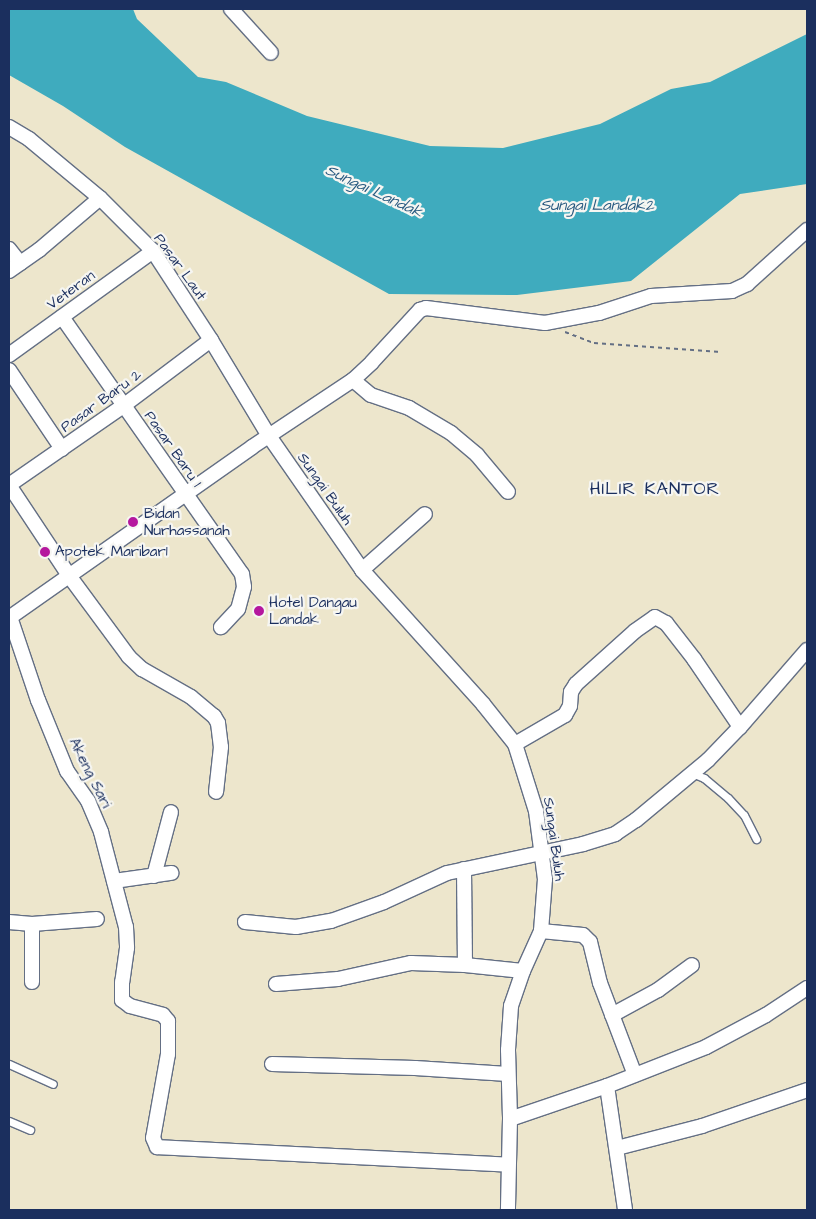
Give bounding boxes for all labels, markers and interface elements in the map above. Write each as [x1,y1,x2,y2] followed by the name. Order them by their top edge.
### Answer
[322,160,426,222] water label: Sungai Landak
[540,195,654,215] water label: Sungai Landak2
[150,230,210,304] street label: Pasar Laut
[43,267,99,313] street label: Veteran
[57,366,145,436] street label: Pasar Baru 2
[140,407,206,491] street label: Pasar Baru 1
[294,449,356,529] street label: Sungai Buluh
[588,478,722,500] district label: HILIR KANTOR
[144,504,230,539] place label: Bidan Nurhassanah
[126,515,140,529] marker: Bidan Nurhassanah
[55,543,168,561] place label: Apotek Maribar1
[39,546,51,558] marker: Apotek Maribar1
[269,593,357,628] place label: Hotel Dangau Landak
[253,605,265,617] marker: Hotel Dangau Landak
[65,735,115,811] street label: Akeng Sari
[539,796,569,882] street label: Sungai Buluh

